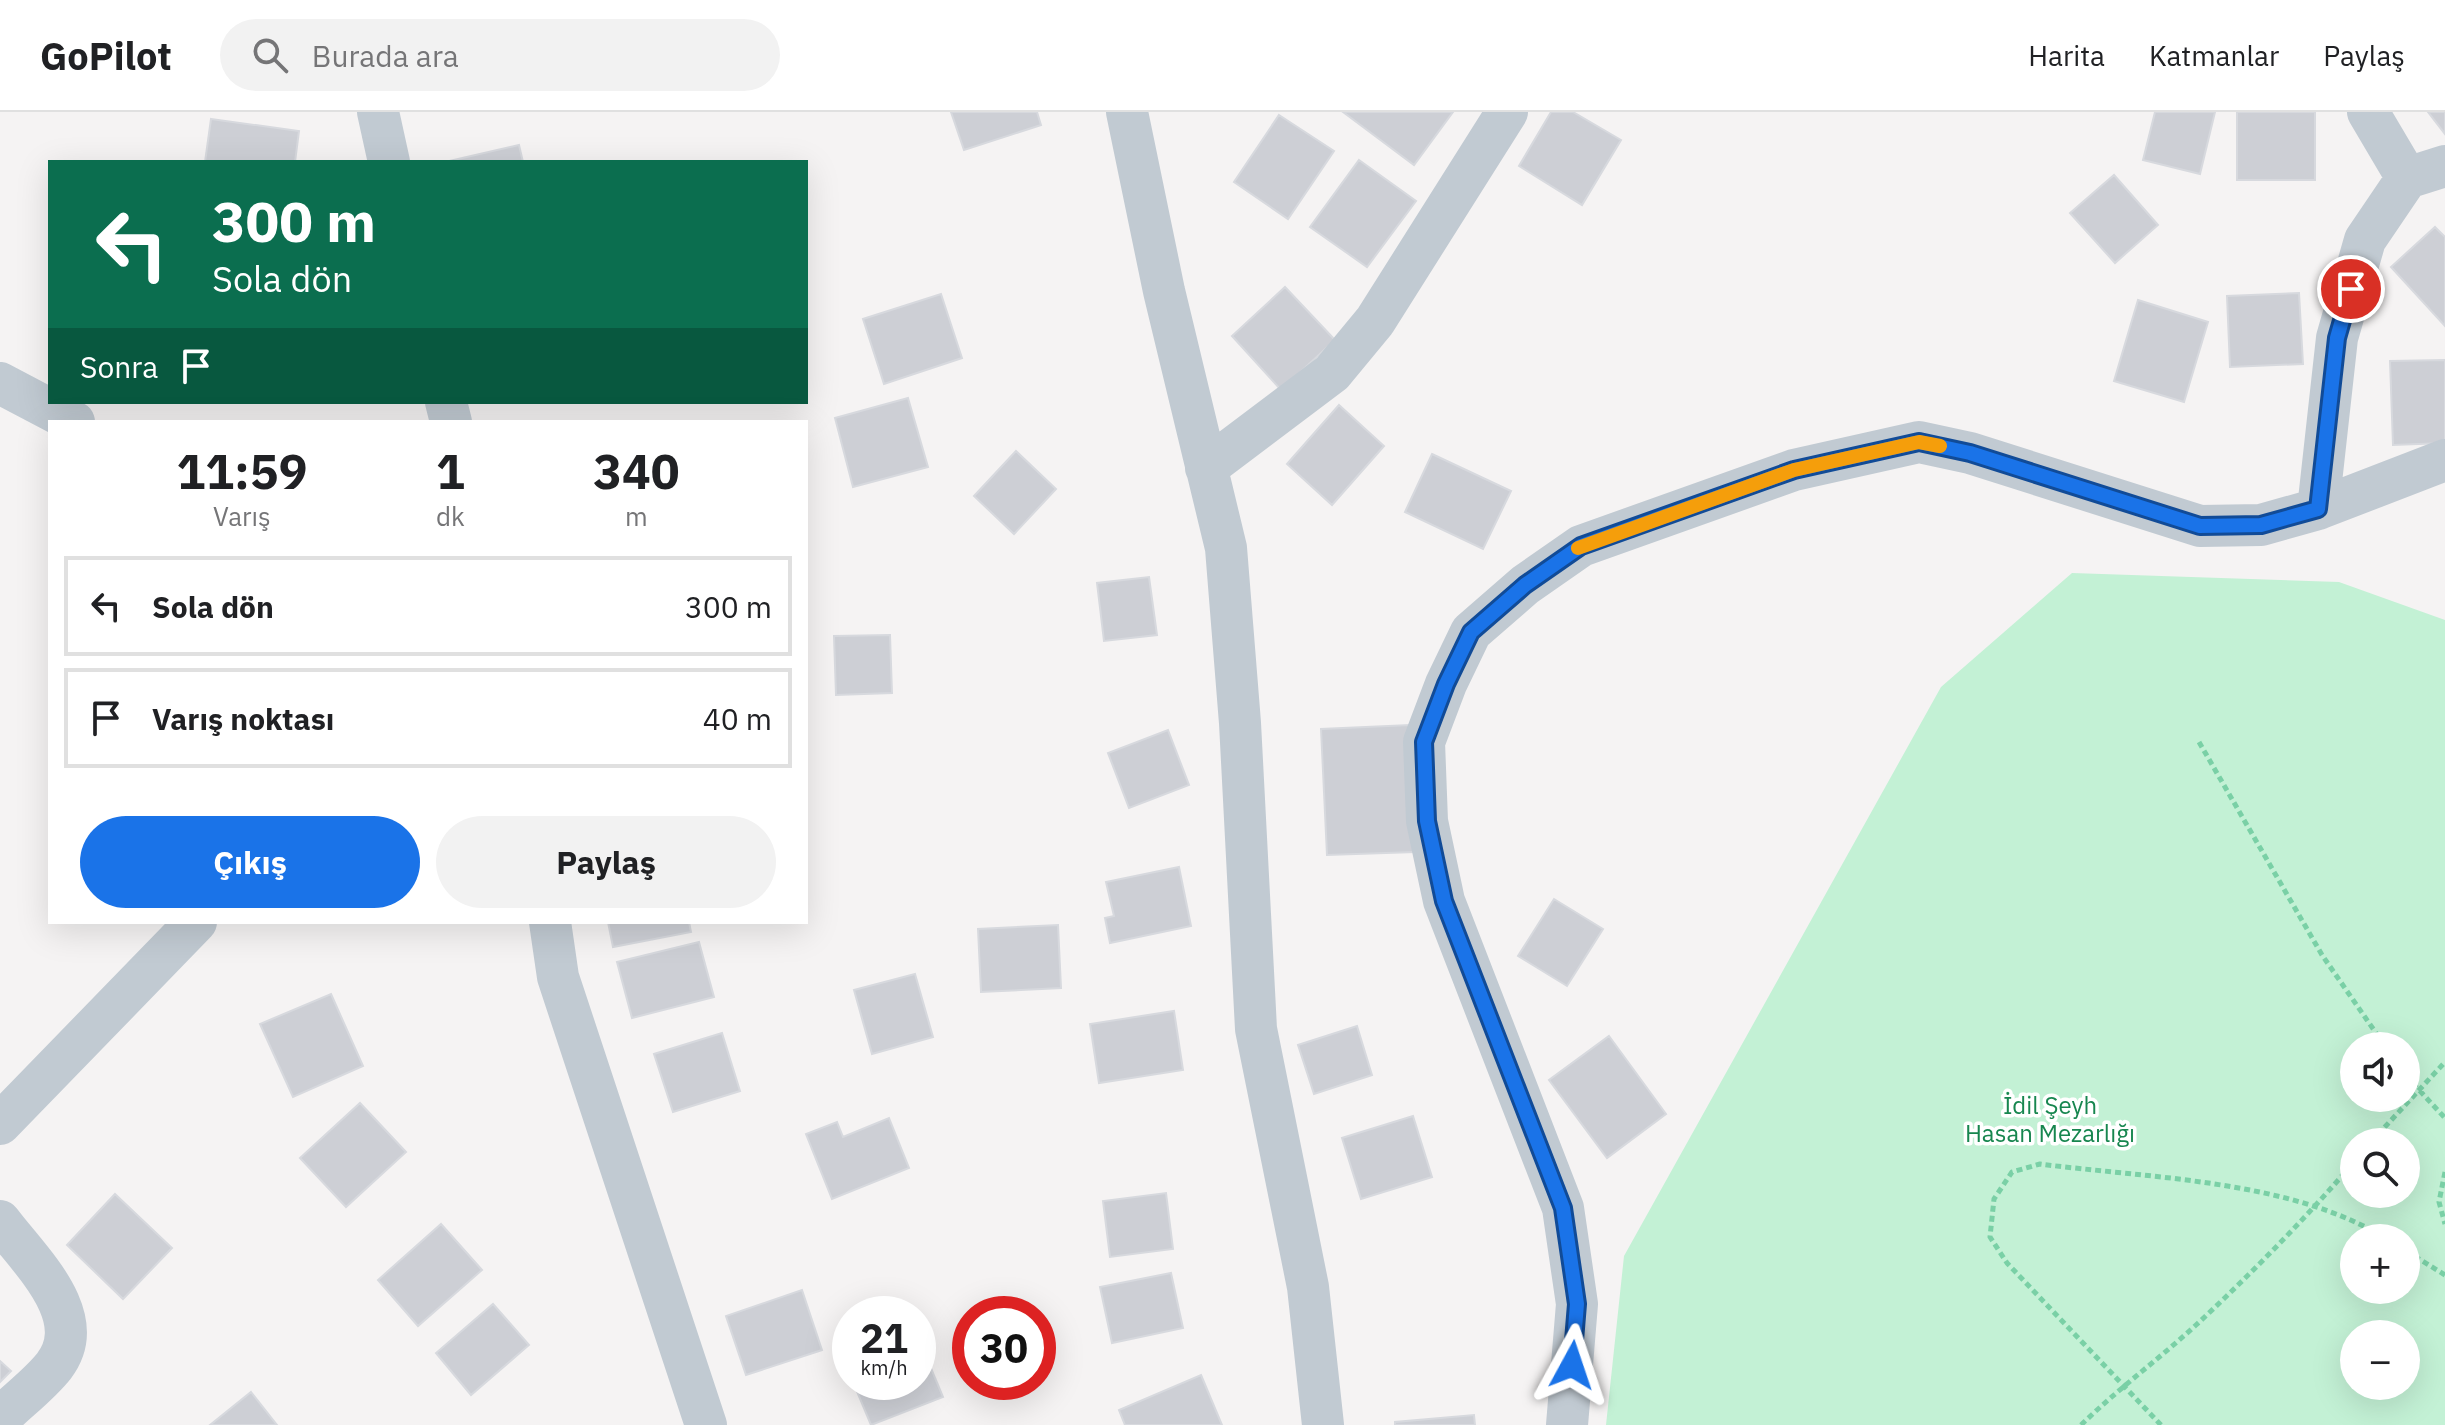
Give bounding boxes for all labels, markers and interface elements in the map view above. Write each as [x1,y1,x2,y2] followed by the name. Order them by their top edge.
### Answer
[220,19,780,91] search box
[40,31,172,80] text: GoPilot
[248,33,292,77] icon: search
[312,36,459,75] text: Burada ara
[2028,37,2105,74] text: Harita
[2149,37,2279,74] text: Katmanlar
[2323,37,2405,74] text: Paylaş
[212,185,376,257] text: 300 m
[80,192,184,296] icon: left
[212,255,352,302] text: Sola dön
[2317,255,2385,323] pin
[2329,267,2373,311] icon: arrive
[174,344,218,388] icon: arrive
[80,347,158,386] text: Sonra
[176,440,307,502] text: 11:59
[436,440,465,502] text: 1
[593,440,680,502] text: 340
[213,499,271,533] text: Varış
[436,499,465,533] text: dk
[625,499,648,533] text: m
[84,584,128,628] icon: left
[152,587,274,626] text: Sola dön
[685,587,772,626] text: 300 m
[84,696,128,740] icon: arrive
[152,699,334,738] text: Varış noktası
[703,699,772,738] text: 40 m
[80,816,420,908] button: Çıkış
[436,816,776,908] button: Paylaş
[2340,1032,2420,1400] map controls
[2340,1032,2420,1112] button: sound
[1965,1089,2135,1149] park label: İdil Şeyh Hasan Mezarlığı
[2340,1128,2420,1208] button: search
[2340,1224,2420,1304] button: +
[952,1296,1056,1400] speed limit sign: 30
[860,1312,908,1364] text: 21
[2340,1320,2420,1400] button: −
[1530,1323,1614,1407] position arrow
[860,1354,908,1381] text: km/h

